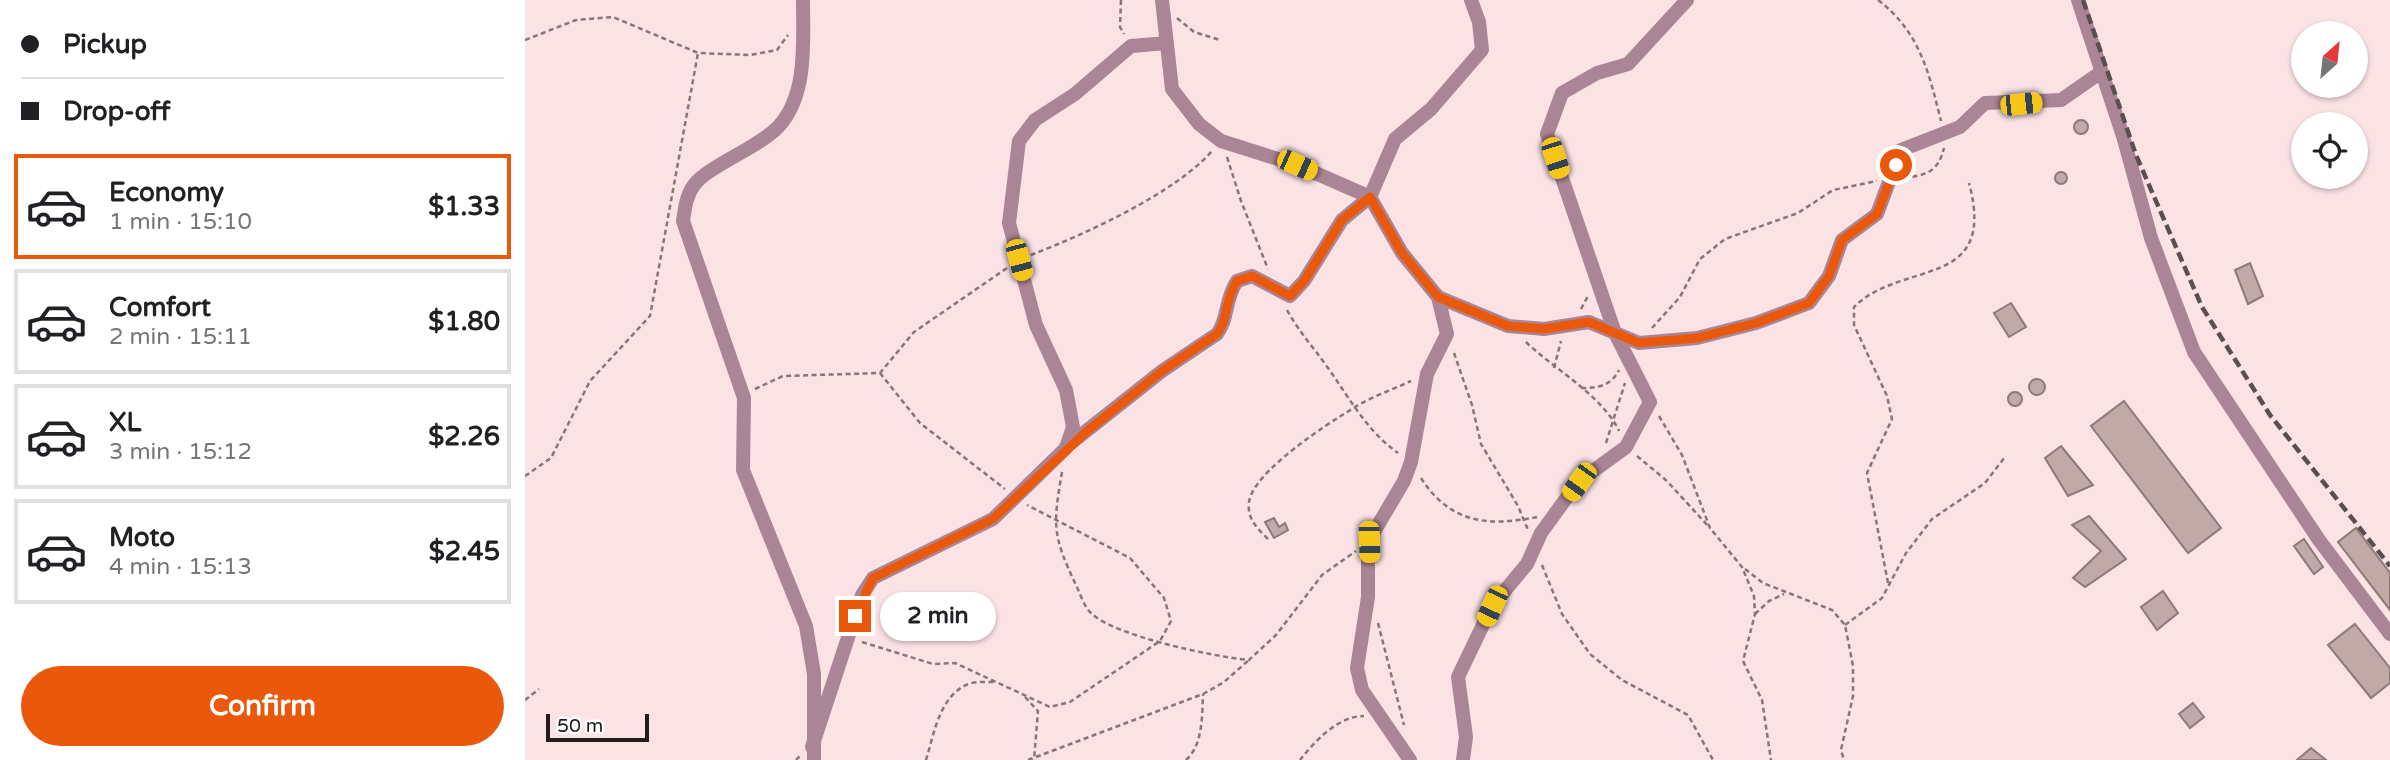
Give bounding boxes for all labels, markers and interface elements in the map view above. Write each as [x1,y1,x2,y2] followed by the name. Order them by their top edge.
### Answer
[2291,21,2368,98] north arrow
[2291,21,2368,189] map controls
[63,29,147,60] text: Pickup
[2000,91,2043,117] car
[63,96,170,127] text: Drop-off
[2291,112,2368,189] button: locate
[1539,135,1572,181] car
[1274,147,1321,183] car
[1880,149,1912,181] route start
[25,175,88,238] icon: car
[109,177,224,208] text: Economy
[428,191,500,222] text: $1.33
[109,208,252,236] text: 1 min · 15:10
[1004,237,1035,283] car
[25,290,88,353] icon: car
[109,292,211,323] text: Comfort
[428,306,500,337] text: $1.80
[109,323,252,351] text: 2 min · 15:11
[25,405,88,468] icon: car
[109,407,141,438] text: XL
[428,421,500,452] text: $2.26
[109,438,252,466] text: 3 min · 15:12
[1559,459,1600,505] car
[25,520,88,583] icon: car
[1358,521,1381,563] car
[109,522,175,553] text: Moto
[429,536,500,567] text: $2.45
[109,553,252,581] text: 4 min · 15:13
[1474,583,1511,629] car
[879,592,995,640] callout: 2 min
[839,600,871,632] route end
[907,602,969,630] text: 2 min
[21,666,504,746] button: Confirm
[546,711,649,743] scale bar
[557,715,603,737] text: 50 m

